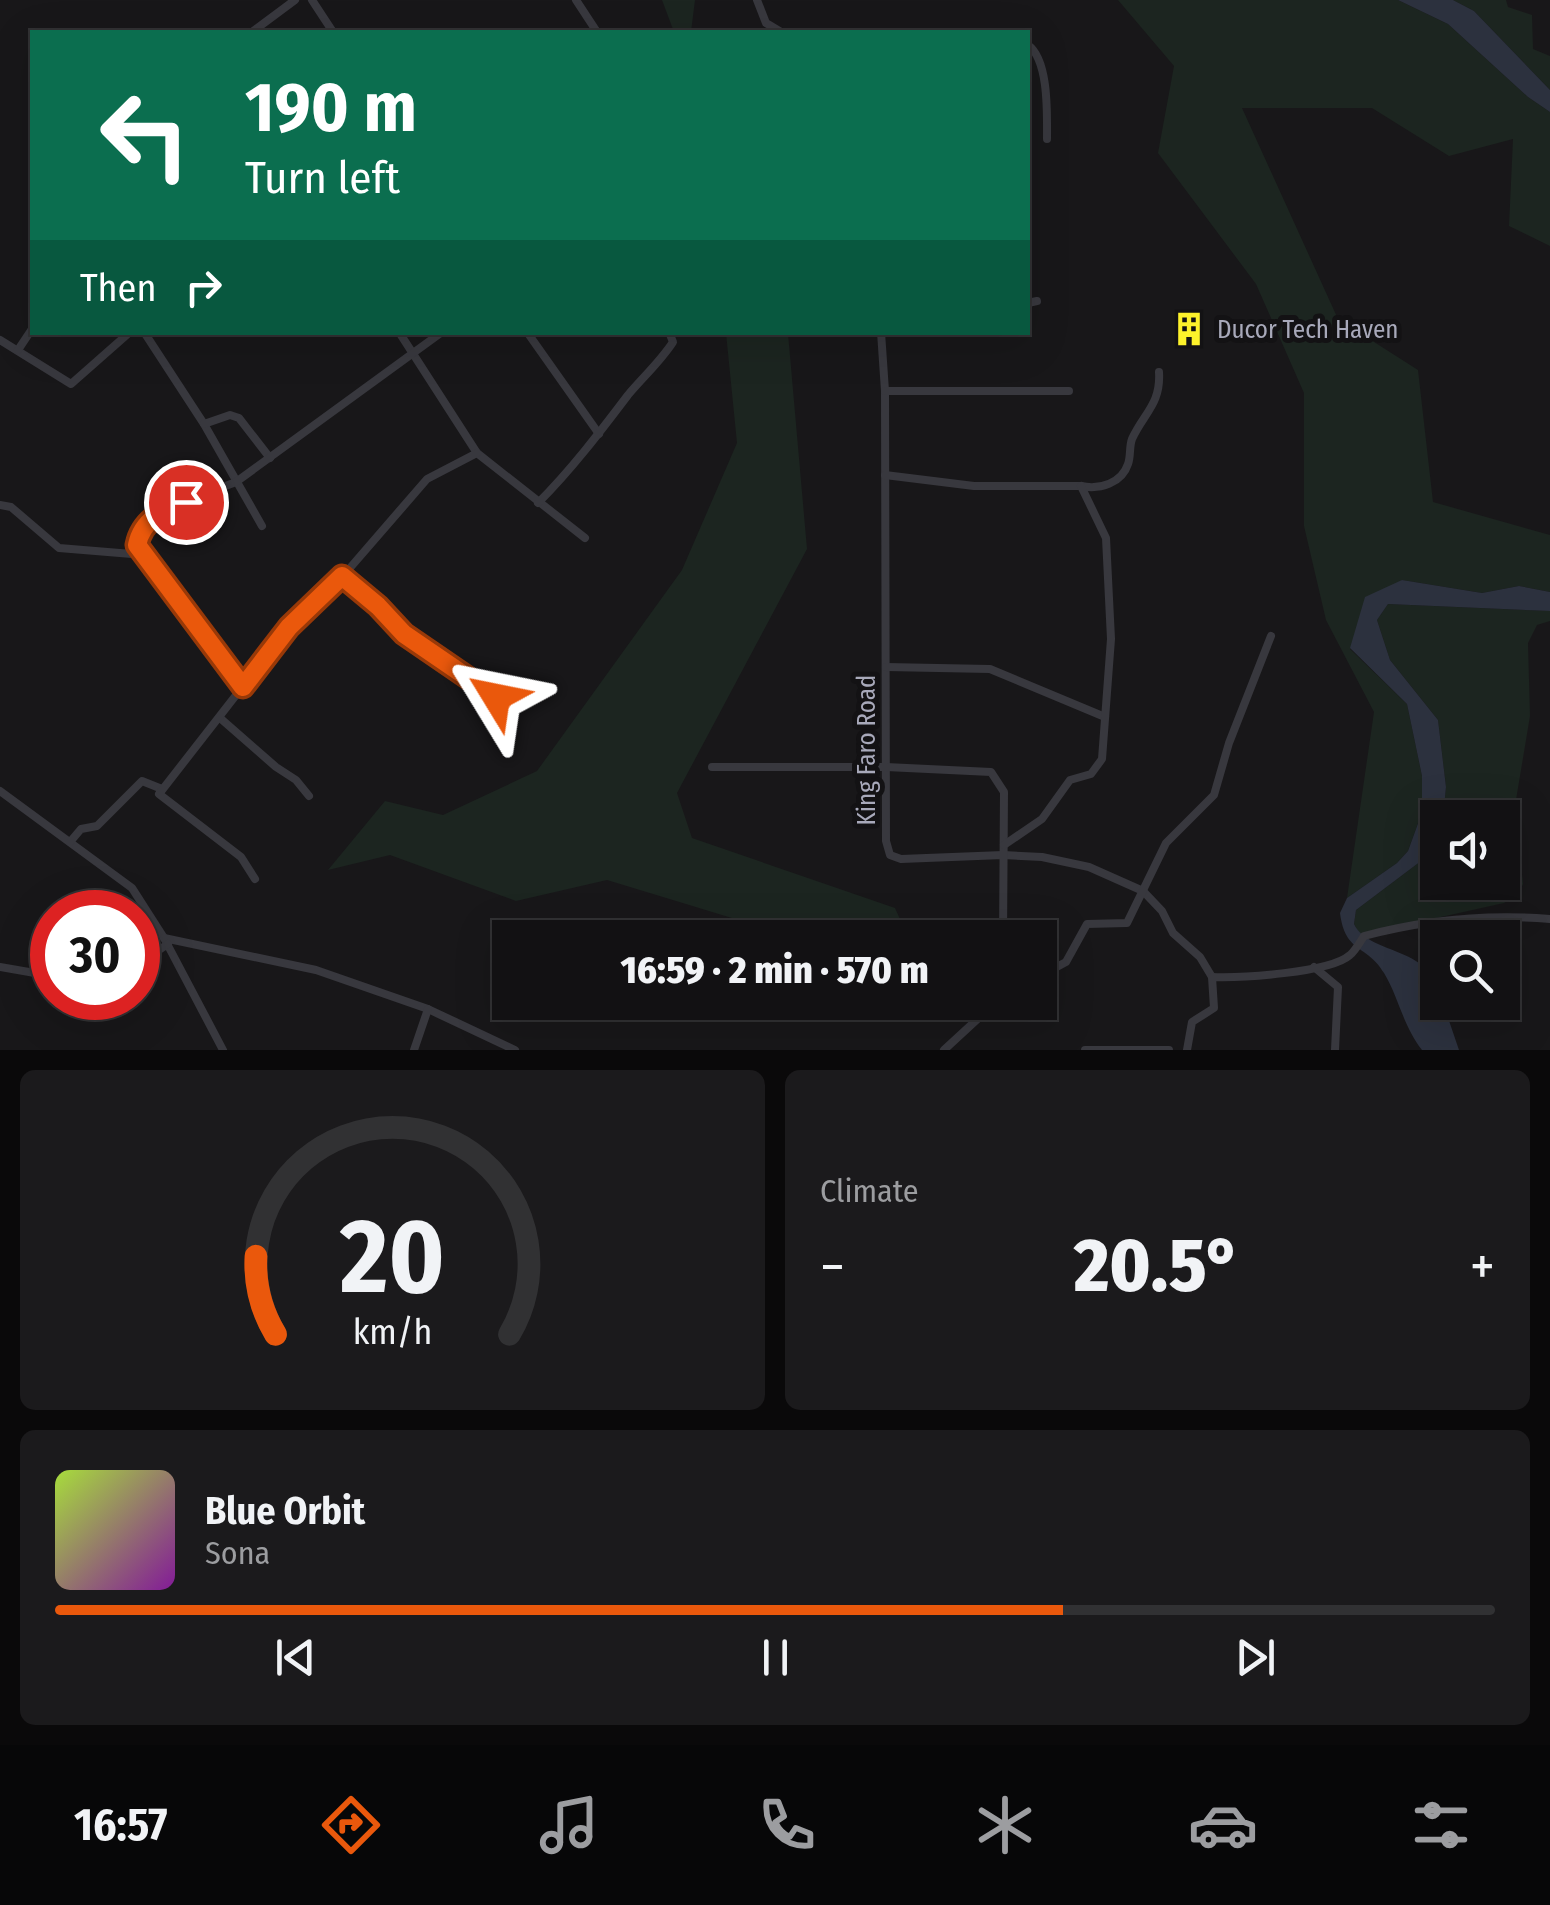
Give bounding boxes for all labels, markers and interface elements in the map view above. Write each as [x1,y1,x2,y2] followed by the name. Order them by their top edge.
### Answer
[245,66,417,150] text: 190 m
[80,70,210,200] icon: left
[245,151,400,205] text: Turn left
[176,260,231,315] icon: right
[80,265,156,311] text: Then
[1170,310,1208,348] building icon: Ducor Tech Haven
[1217,315,1398,345] place label: Ducor Tech Haven
[144,460,229,545] pin
[159,475,214,530] icon: arrive
[444,645,548,749] position arrow
[852,675,882,825] street label: King Faro Road
[1420,800,1520,1020] map controls
[1420,800,1520,900] button: sound
[30,890,160,1020] speed limit sign: 30
[1420,920,1520,1020] button: search
[620,947,929,993] text: 16:59 · 2 min · 570 m
[820,1172,919,1210] text: Climate
[339,1195,445,1320] text: 20
[1074,1221,1241,1311] text: 20.5°
[820,1234,845,1300] text: −
[1470,1234,1495,1300] text: +
[353,1311,432,1353] text: km/h
[205,1488,365,1534] text: Blue Orbit
[205,1534,270,1572] text: Sona
[268,1630,323,1685] icon: previous
[748,1630,803,1685] icon: pause
[1228,1630,1283,1685] icon: next
[316,1790,386,1860] icon: directions
[534,1790,604,1860] icon: music
[752,1790,822,1860] icon: phone
[970,1790,1040,1860] icon: climate
[1188,1790,1258,1860] icon: car
[1406,1790,1476,1860] icon: filters
[74,1798,168,1852] text: 16:57

